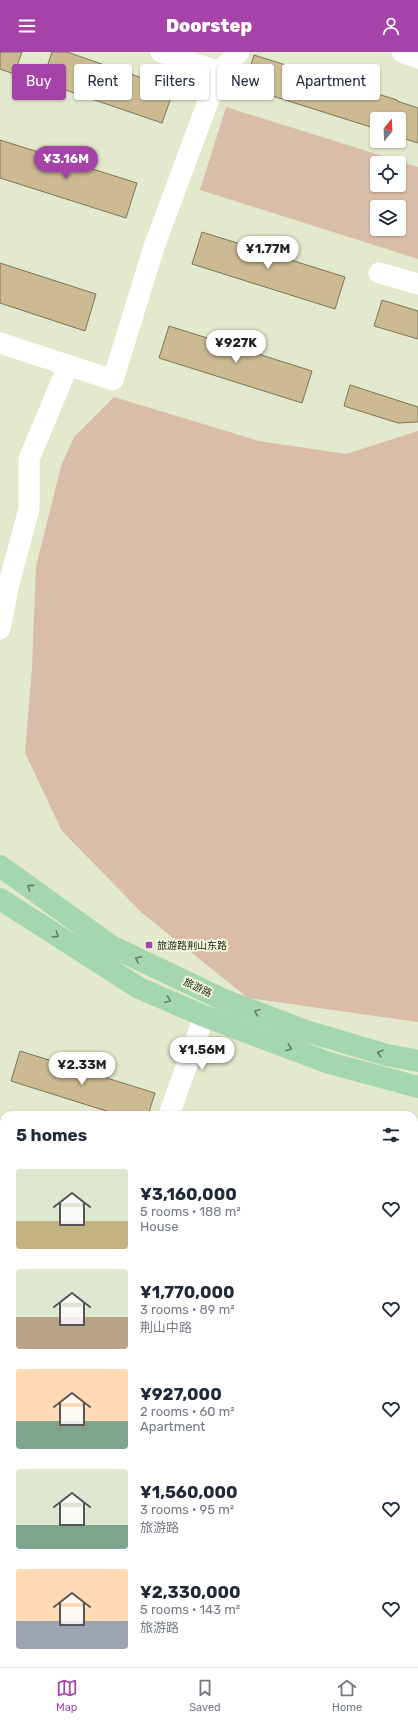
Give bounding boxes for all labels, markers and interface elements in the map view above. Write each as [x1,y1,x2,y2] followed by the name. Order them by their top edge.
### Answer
[16,15,38,37] icon: menu
[166,15,252,37] text: Doorstep
[380,15,402,37] icon: person
[12,64,66,100] chip: Buy
[74,64,132,100] chip: Rent
[140,64,209,100] chip: Filters
[217,64,274,100] chip: New
[282,64,380,100] chip: Apartment
[370,112,406,148] north arrow
[370,112,406,236] map controls
[33,146,99,180] pin: ¥3.16M
[43,151,89,166] text: ¥3.16M
[370,156,406,192] button: locate
[370,200,406,236] button: layers
[235,236,301,270] pin: ¥1.77M
[246,241,290,256] text: ¥1.77M
[208,330,264,364] pin: ¥927K
[215,335,257,350] text: ¥927K
[27,885,34,892] one-way arrow
[52,930,59,937] one-way arrow
[144,940,154,950] marker: 旅游路荆山东路
[157,940,227,952] place label: 旅游路荆山东路
[135,956,142,964] one-way arrow
[181,976,214,1000] street label: 旅游路
[165,996,172,1004] one-way arrow
[253,1009,260,1017] one-way arrow
[169,1037,235,1071] pin: ¥1.56M
[179,1042,225,1057] text: ¥1.56M
[286,1044,293,1052] one-way arrow
[377,1049,384,1058] one-way arrow
[49,1052,115,1086] pin: ¥2.33M
[58,1057,107,1072] text: ¥2.33M
[380,1124,402,1146] icon: filters
[16,1125,87,1145] text: 5 homes
[140,1184,237,1204] text: ¥3,160,000
[48,1185,96,1233] icon: home
[380,1198,402,1220] icon: heart
[140,1204,241,1219] text: 5 rooms · 188 m²
[140,1219,178,1234] text: House
[140,1282,235,1302] text: ¥1,770,000
[48,1285,96,1333] icon: home
[380,1298,402,1320] icon: heart
[140,1302,235,1317] text: 3 rooms · 89 m²
[140,1320,192,1335] text: 荆山中路
[140,1384,222,1404] text: ¥927,000
[48,1385,96,1433] icon: home
[380,1398,402,1420] icon: heart
[140,1404,235,1419] text: 2 rooms · 60 m²
[140,1419,205,1434] text: Apartment
[140,1482,238,1502] text: ¥1,560,000
[48,1485,96,1533] icon: home
[380,1498,402,1520] icon: heart
[140,1502,234,1517] text: 3 rooms · 95 m²
[140,1520,179,1535] text: 旅游路
[140,1582,241,1602] text: ¥2,330,000
[48,1585,96,1633] icon: home
[380,1598,402,1620] icon: heart
[140,1602,240,1617] text: 5 rooms · 143 m²
[140,1620,179,1635] text: 旅游路
[56,1677,78,1714] tab: Map
[189,1677,221,1714] tab: Saved
[332,1677,362,1714] tab: Home

